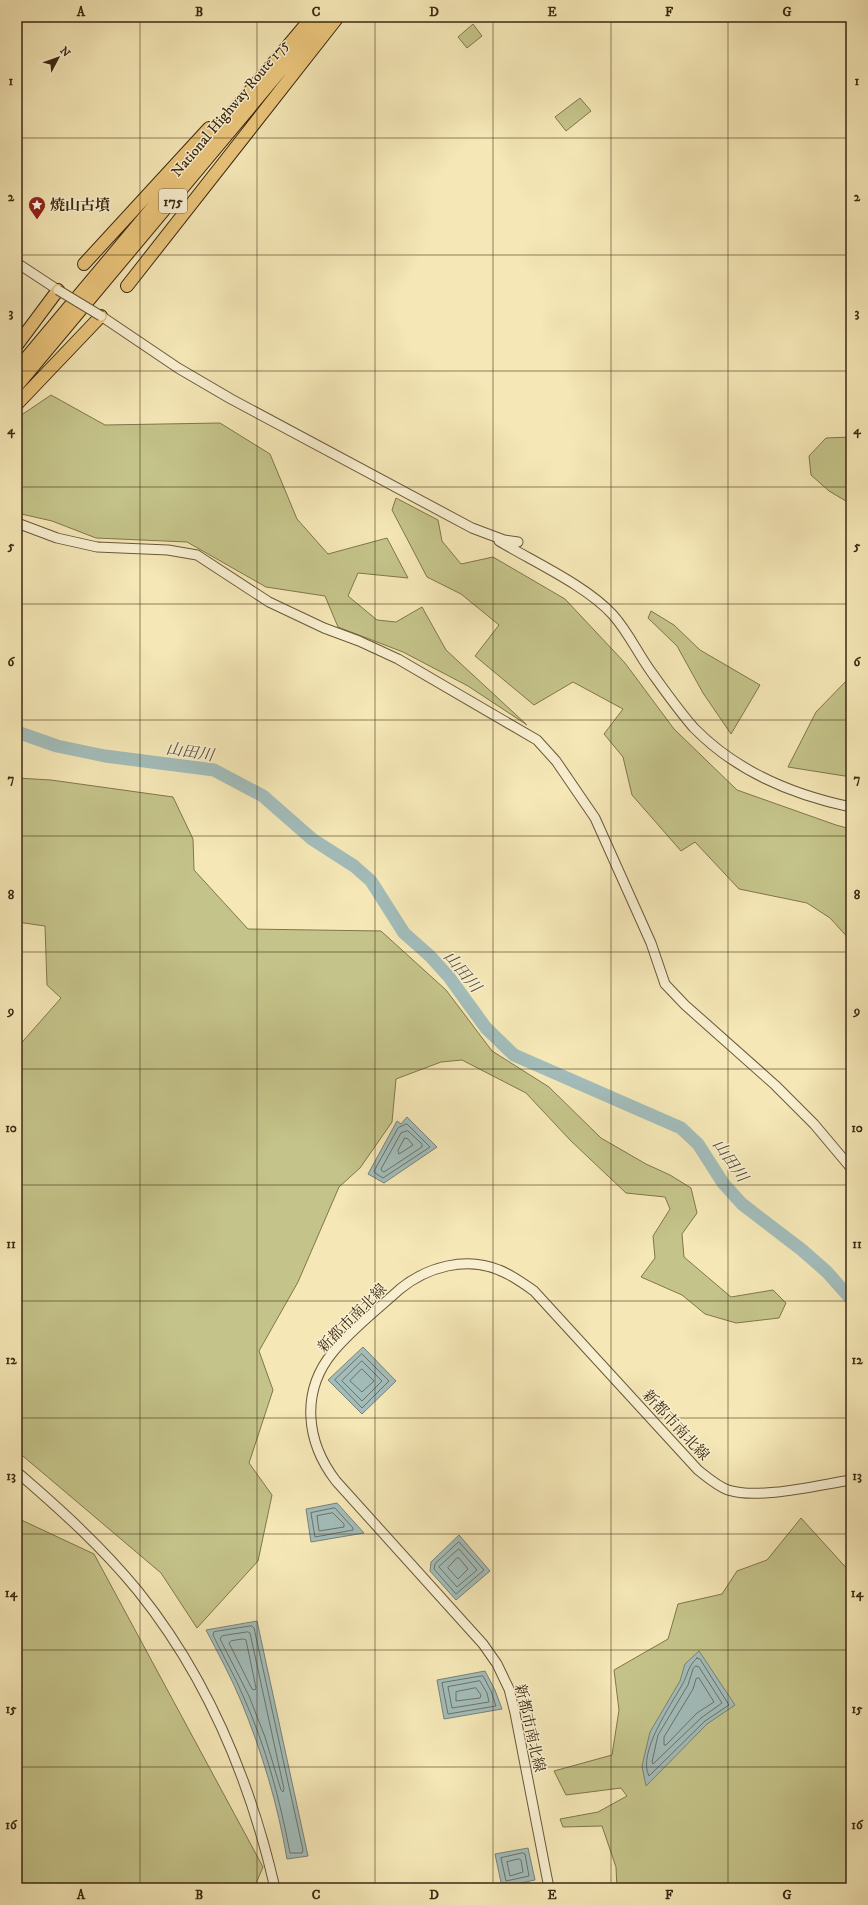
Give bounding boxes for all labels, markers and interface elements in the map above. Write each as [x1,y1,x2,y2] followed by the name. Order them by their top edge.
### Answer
[76,4,86,20] text: A
[195,4,203,20] text: B
[312,4,321,20] text: C
[429,4,439,20] text: D
[547,4,557,20] text: E
[665,4,674,20] text: F
[782,4,792,20] text: G
[167,35,294,181] street label: National Highway Route 175
[38,38,78,78] north arrow
[57,44,73,60] text: N
[9,73,14,89] text: 1
[855,73,860,89] text: 1
[8,189,15,205] text: 2
[159,189,187,213] road number: 175
[854,189,861,205] text: 2
[27,195,47,220] place icon: 焼山古墳
[50,196,110,215] place label: 焼山古墳
[9,305,14,321] text: 3
[855,305,860,321] text: 3
[6,422,15,439] text: 4
[852,422,861,439] text: 4
[7,538,15,554] text: 5
[853,538,861,554] text: 5
[8,654,16,670] text: 6
[854,654,862,670] text: 6
[165,738,217,766] water label: 山田川
[8,771,15,787] text: 7
[854,771,861,787] text: 7
[8,887,15,903] text: 8
[854,887,861,903] text: 8
[439,947,487,998] water label: 山田川
[7,1003,14,1019] text: 9
[853,1003,860,1019] text: 9
[5,1120,17,1136] text: 10
[851,1120,863,1136] text: 10
[708,1135,753,1188] water label: 山田川
[6,1236,16,1252] text: 11
[852,1236,862,1252] text: 11
[314,1280,391,1357] street label: 新都市南北線
[5,1352,17,1368] text: 12
[851,1352,863,1368] text: 12
[638,1386,713,1465] street label: 新都市南北線
[6,1468,16,1484] text: 13
[852,1468,862,1484] text: 13
[5,1585,18,1602] text: 14
[851,1585,864,1602] text: 14
[510,1682,549,1774] street label: 新都市南北線
[5,1701,17,1717] text: 15
[851,1701,863,1717] text: 15
[5,1817,18,1833] text: 16
[851,1817,864,1833] text: 16
[76,1887,86,1903] text: A
[195,1887,203,1903] text: B
[312,1887,321,1903] text: C
[429,1887,439,1903] text: D
[547,1887,557,1903] text: E
[665,1887,674,1903] text: F
[782,1887,792,1903] text: G

